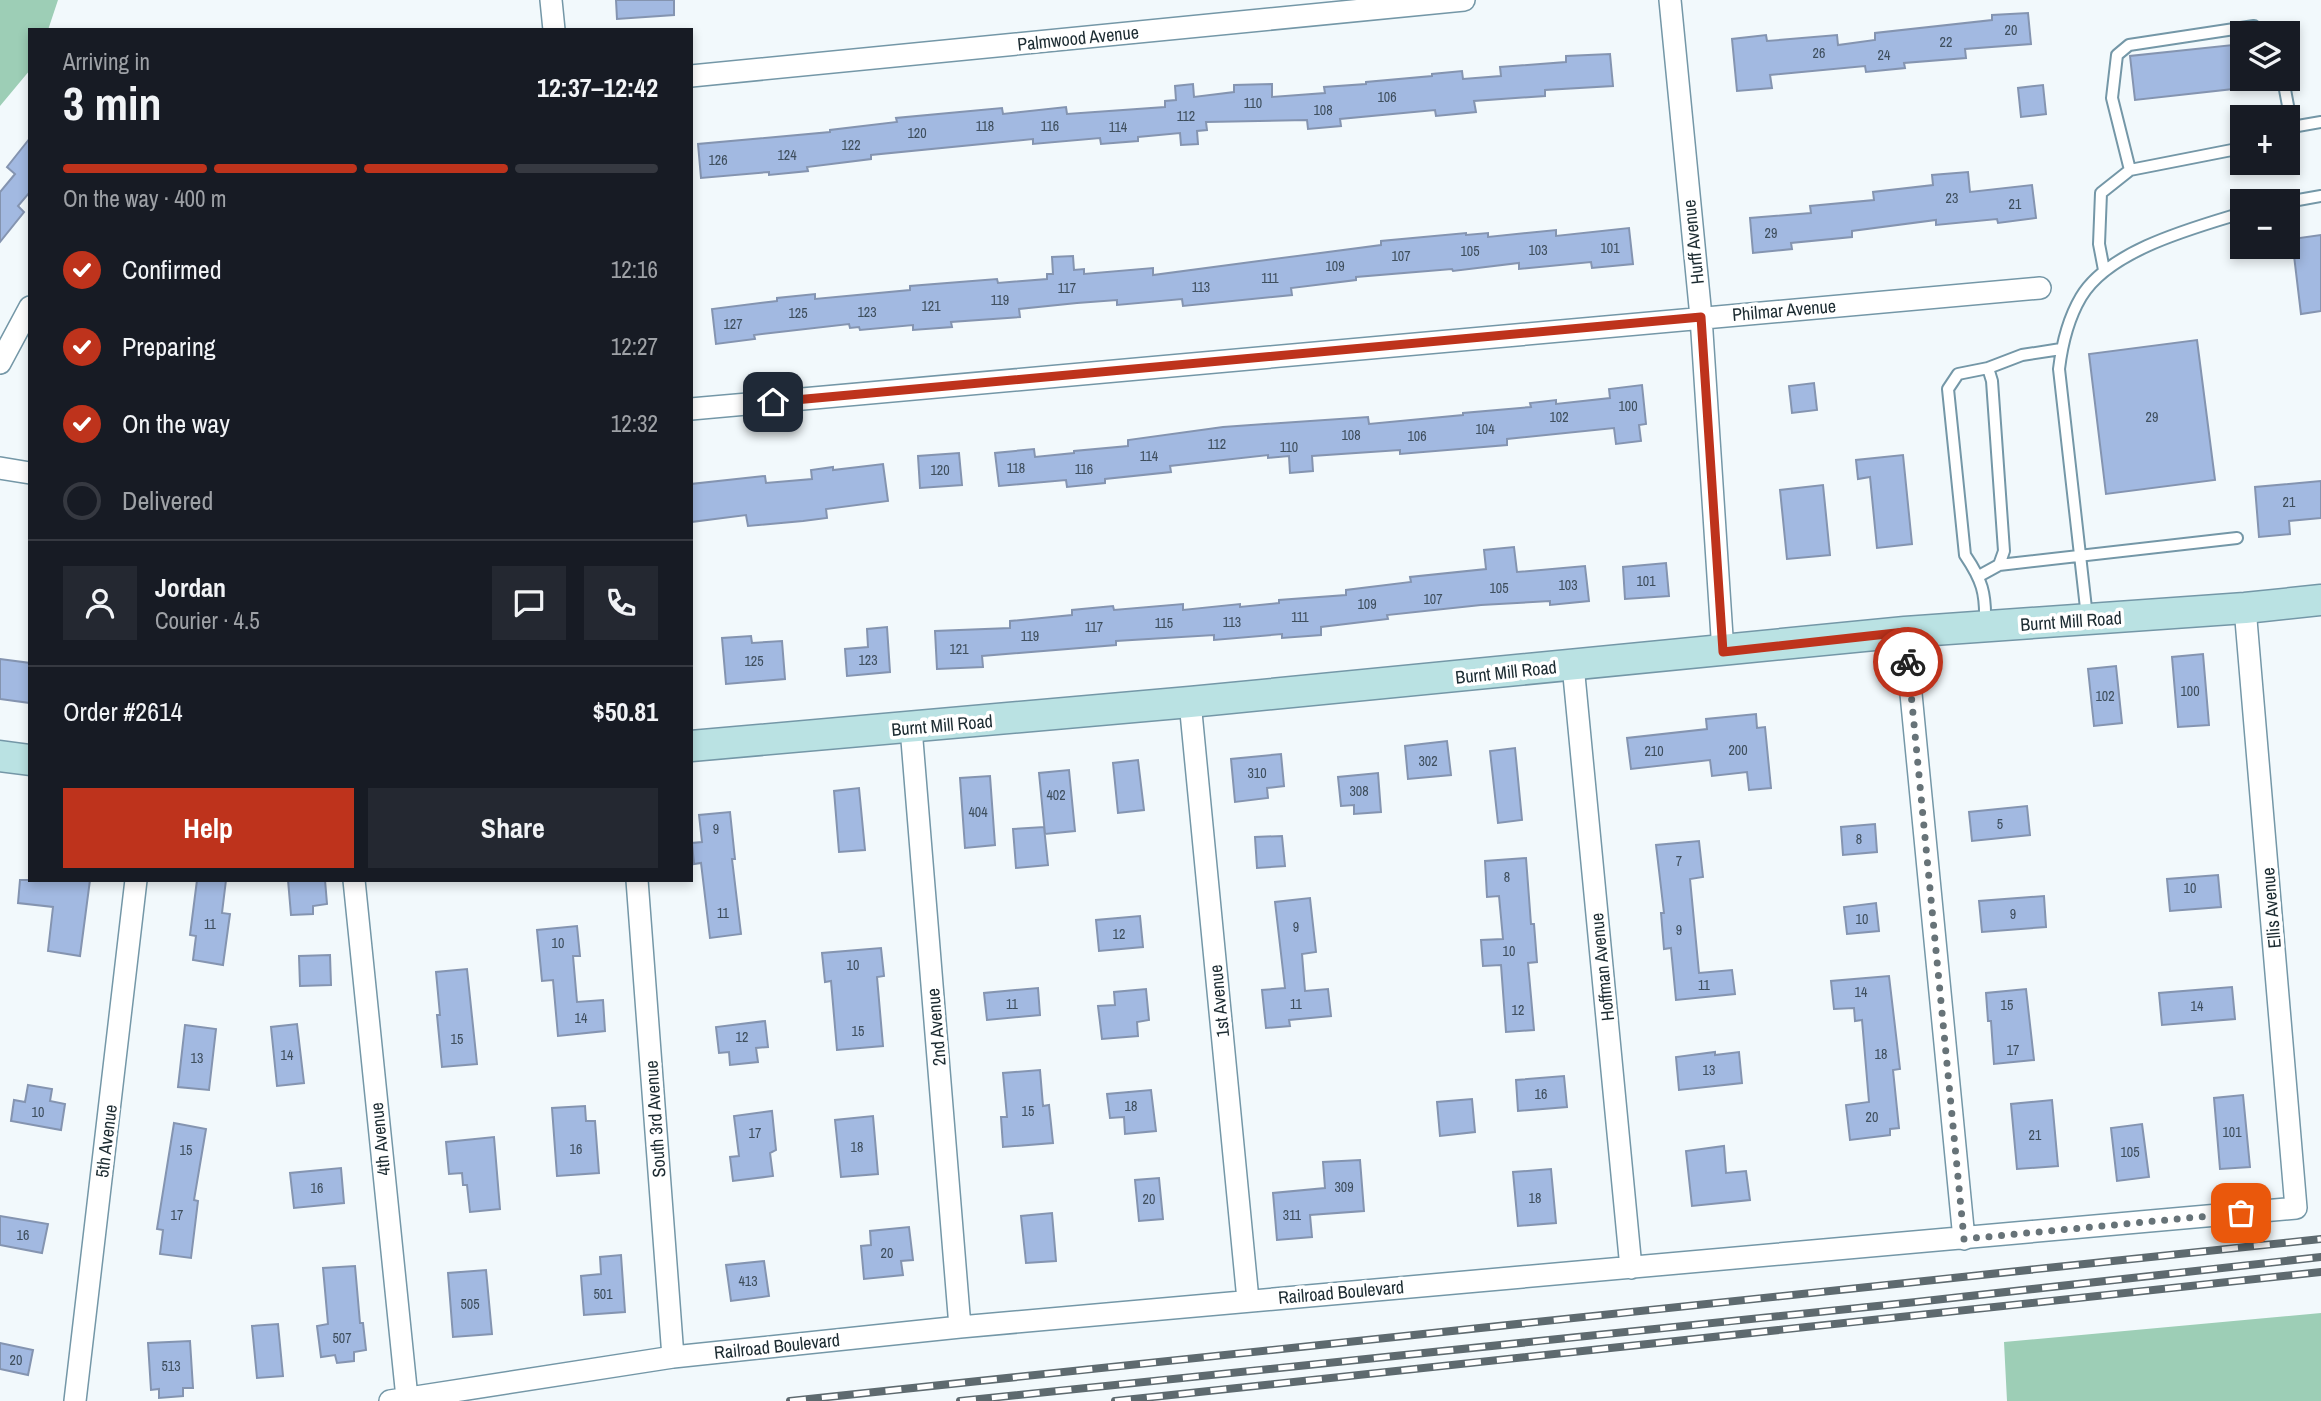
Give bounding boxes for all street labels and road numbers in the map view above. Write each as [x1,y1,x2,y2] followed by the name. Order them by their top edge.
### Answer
[1016,19,1140,57] street label: Palmwood Avenue
[1676,199,1710,285] street label: Hurff Avenue
[1731,293,1837,327] street label: Philmar Avenue
[2019,605,2123,637] street label: Burnt Mill Road
[1454,654,1558,690] street label: Burnt Mill Road
[890,708,994,742] street label: Burnt Mill Road
[2255,867,2287,949] street label: Ellis Avenue
[1584,912,1620,1022] street label: Hoffman Avenue
[1203,963,1235,1039] street label: 1st Avenue
[920,987,952,1067] street label: 2nd Avenue
[638,1060,672,1178] street label: South 3rd Avenue
[364,1101,396,1177] street label: 4th Avenue
[89,1103,123,1179] street label: 5th Avenue
[1277,1274,1405,1310] street label: Railroad Boulevard
[713,1327,841,1365] street label: Railroad Boulevard

